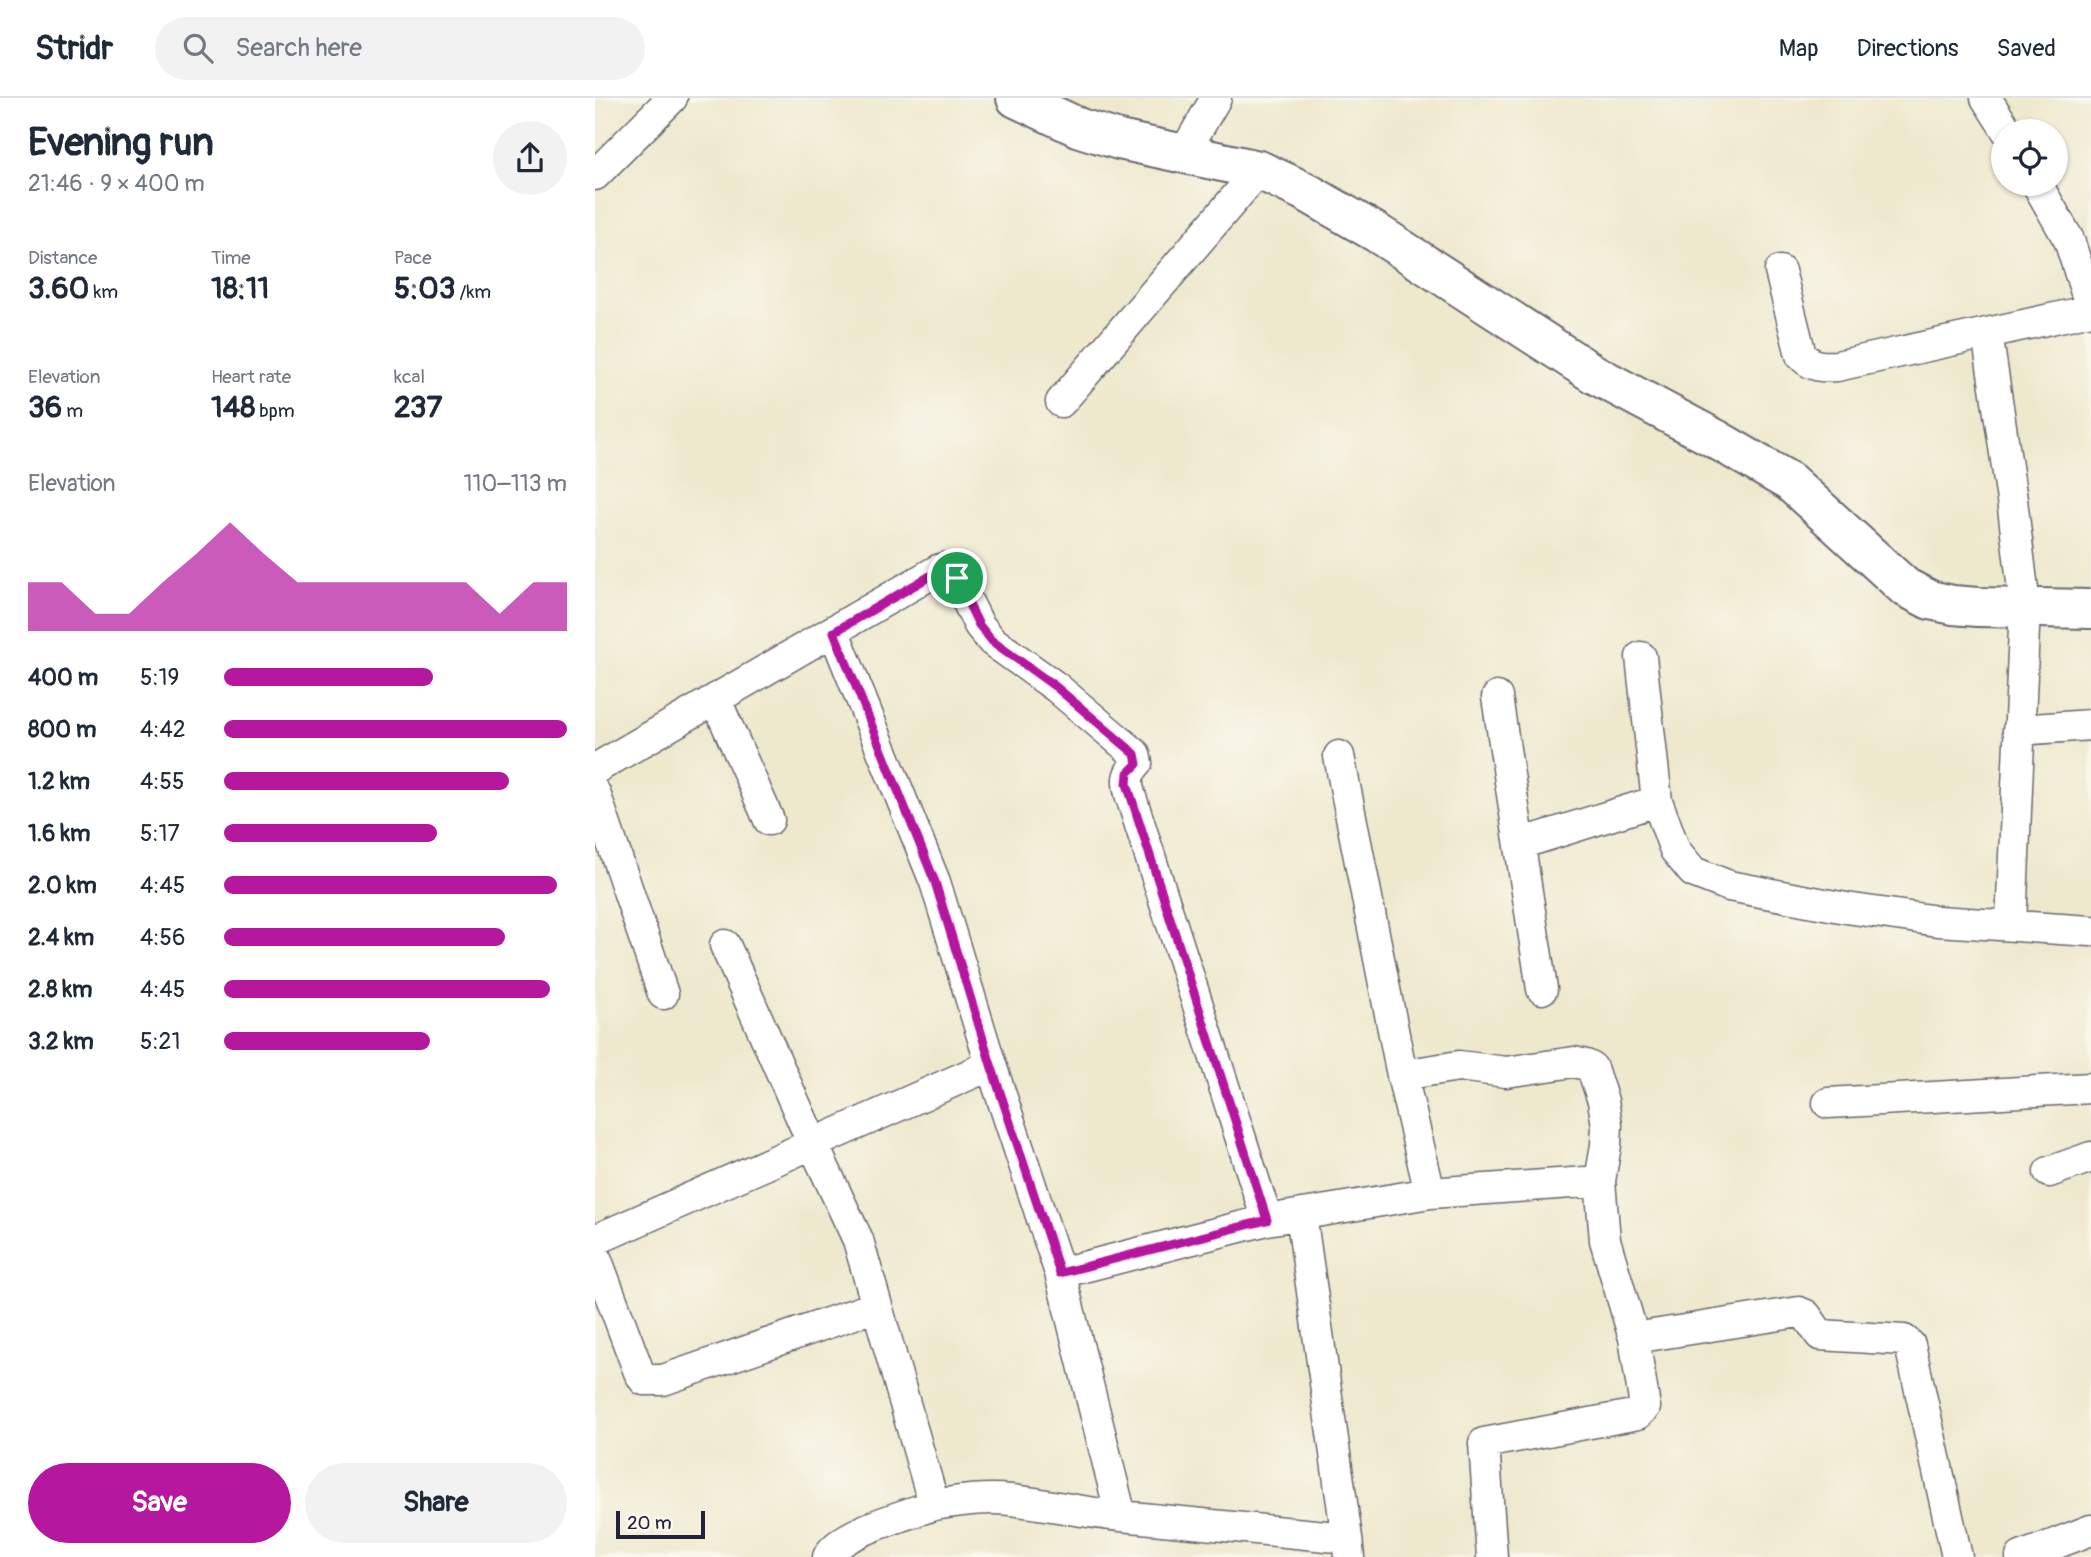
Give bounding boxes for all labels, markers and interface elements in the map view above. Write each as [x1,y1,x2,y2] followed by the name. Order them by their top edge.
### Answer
[155,17,645,80] search box
[35,28,113,69] text: Stridr
[179,29,217,67] icon: search
[235,32,362,64] text: Search here
[1779,34,1819,63] text: Map
[1857,34,1958,63] text: Directions
[1996,34,2056,63] text: Saved
[28,119,214,167] text: Evening run
[1991,119,2068,196] map controls
[1991,119,2068,196] button: locate
[493,121,567,195] button: share
[28,169,205,198] text: 21:46 · 9 × 400 m
[28,246,97,270] text: Distance
[211,246,251,270] text: Time
[394,246,432,270] text: Pace
[28,270,89,307] text: 3.60
[211,270,269,307] text: 18:11
[394,270,456,307] text: 5:03
[89,280,118,304] text: km
[456,280,491,304] text: /km
[28,365,100,389] text: Elevation
[211,365,291,389] text: Heart rate
[394,365,425,389] text: kcal
[28,389,62,426] text: 36
[211,389,255,426] text: 148
[394,389,442,426] text: 237
[62,399,83,423] text: m
[255,399,295,423] text: bpm
[28,469,116,498] text: Elevation
[464,469,567,498] text: 110–113 m
[927,548,987,608] pin
[938,559,976,597] icon: arrive
[28,663,98,692] text: 400 m
[140,663,179,692] text: 5:19
[28,715,96,744] text: 800 m
[140,715,186,744] text: 4:42
[28,767,90,796] text: 1.2 km
[140,767,184,796] text: 4:55
[28,819,90,848] text: 1.6 km
[140,819,180,848] text: 5:17
[28,871,97,900] text: 2.0 km
[140,871,185,900] text: 4:45
[28,923,94,952] text: 2.4 km
[140,923,185,952] text: 4:56
[28,975,93,1004] text: 2.8 km
[140,975,185,1004] text: 4:45
[28,1027,94,1056] text: 3.2 km
[140,1027,180,1056] text: 5:21
[28,1463,291,1543] button: Save
[305,1463,567,1543] button: Share
[616,1508,705,1540] scale bar
[627,1511,672,1535] text: 20 m

